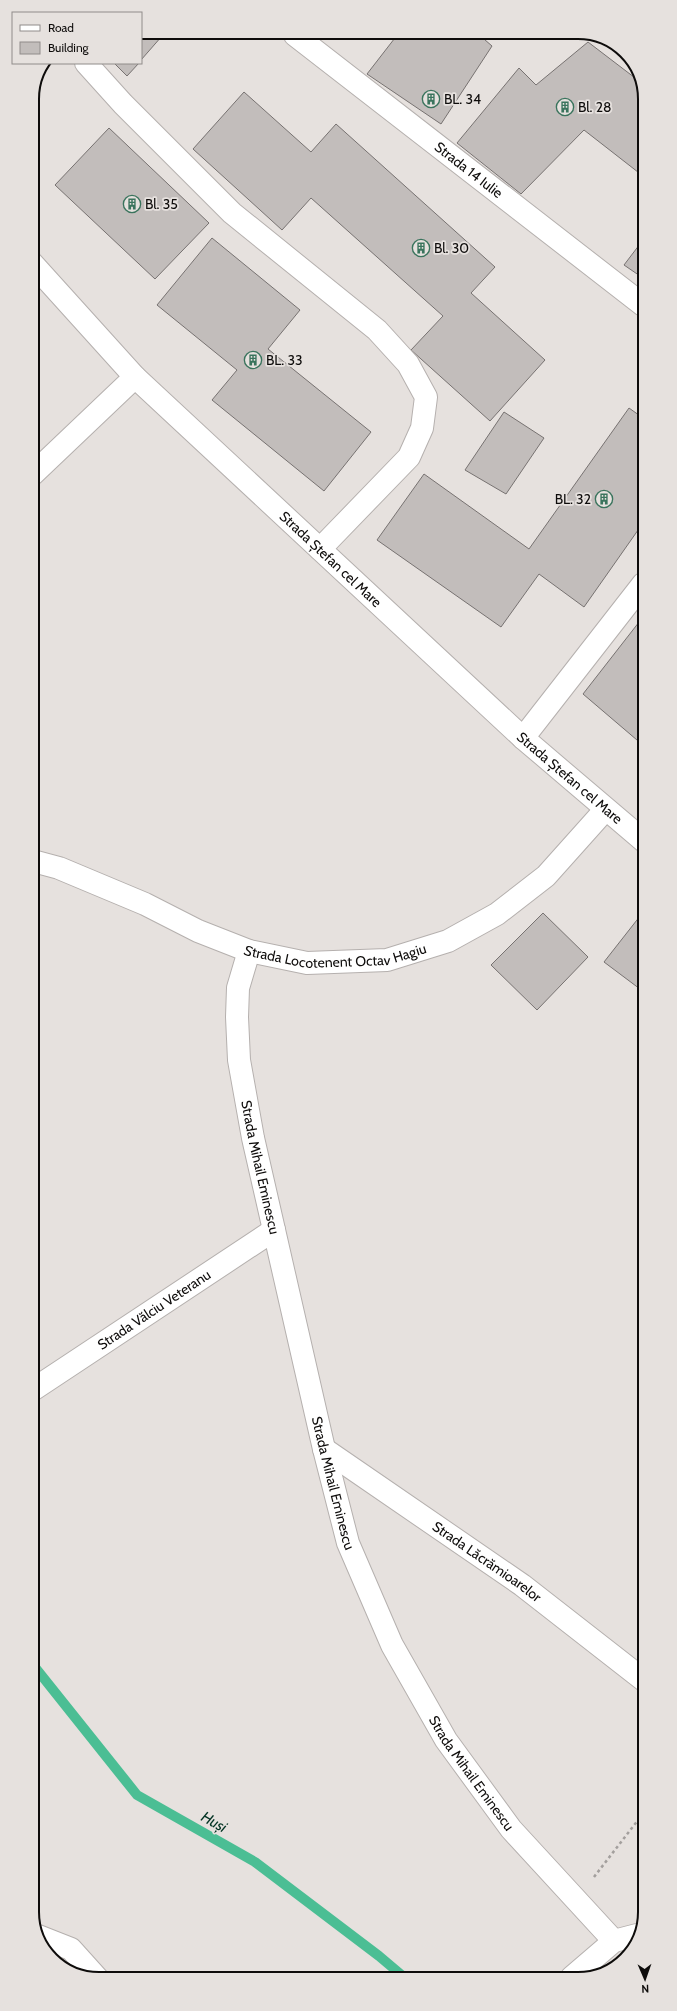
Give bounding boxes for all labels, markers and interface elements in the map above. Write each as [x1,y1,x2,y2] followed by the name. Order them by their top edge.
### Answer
[12,12,142,64] legend
[48,20,74,35] text: Road
[48,40,90,55] text: Building
[421,89,441,109] building icon: BL. 34
[444,90,481,108] place label: BL. 34
[555,97,575,117] building icon: Bl. 28
[578,98,611,116] place label: Bl. 28
[431,138,507,202] street label: Strada 14 Iulie
[122,194,142,214] building icon: Bl. 35
[145,195,178,213] place label: Bl. 35
[411,238,431,258] building icon: Bl. 30
[434,239,469,257] place label: Bl. 30
[243,350,263,370] building icon: BL. 33
[266,351,303,369] place label: BL. 33
[594,489,614,509] building icon: BL. 32
[555,490,591,508] place label: BL. 32
[276,507,386,611] street label: Strada Ștefan cel Mare
[513,728,626,828] street label: Strada Ștefan cel Mare
[241,939,428,972] street label: Strada Locotenent Octav Hagiu
[237,1099,284,1236] street label: Strada Mihail Eminescu
[94,1265,214,1353] street label: Strada Vălciu Veteranu
[308,1415,359,1552] street label: Strada Mihail Eminescu
[429,1517,546,1606] street label: Strada Lăcrămioarelor
[425,1712,518,1834] street label: Strada Mihail Eminescu
[198,1808,231,1837] water label: Huși
[625,1959,665,1999] north arrow
[641,1982,649,1996] text: N

